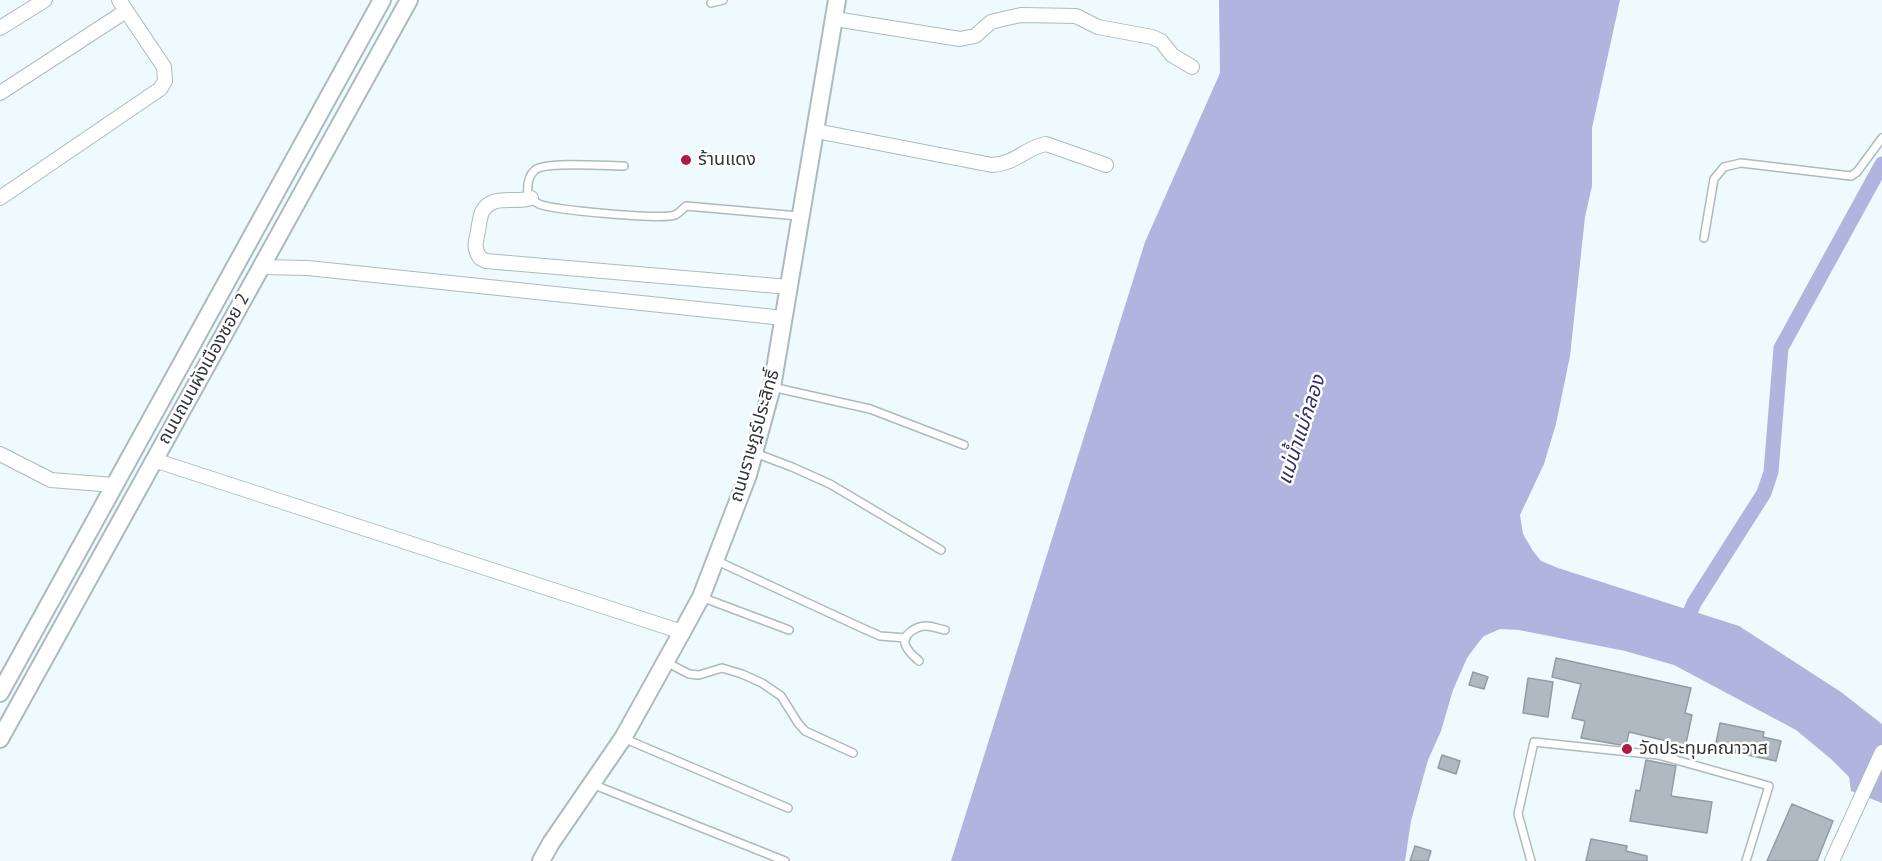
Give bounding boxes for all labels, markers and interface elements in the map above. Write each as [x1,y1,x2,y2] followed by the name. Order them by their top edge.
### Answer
[698,149,756,171] place label: ร้านแดง
[679,153,693,167] marker: ร้านแดง
[154,290,254,448] street label: ถนนถนนผังเมืองซอย 2
[726,367,784,505] street label: ถนนราษฎร์ประสิทธิ์
[1273,372,1331,488] water label: แม่น้ำแม่กลอง
[1639,738,1768,760] place label: วัดประทุมคณาวาส
[1620,742,1634,756] marker: วัดประทุมคณาวาส

